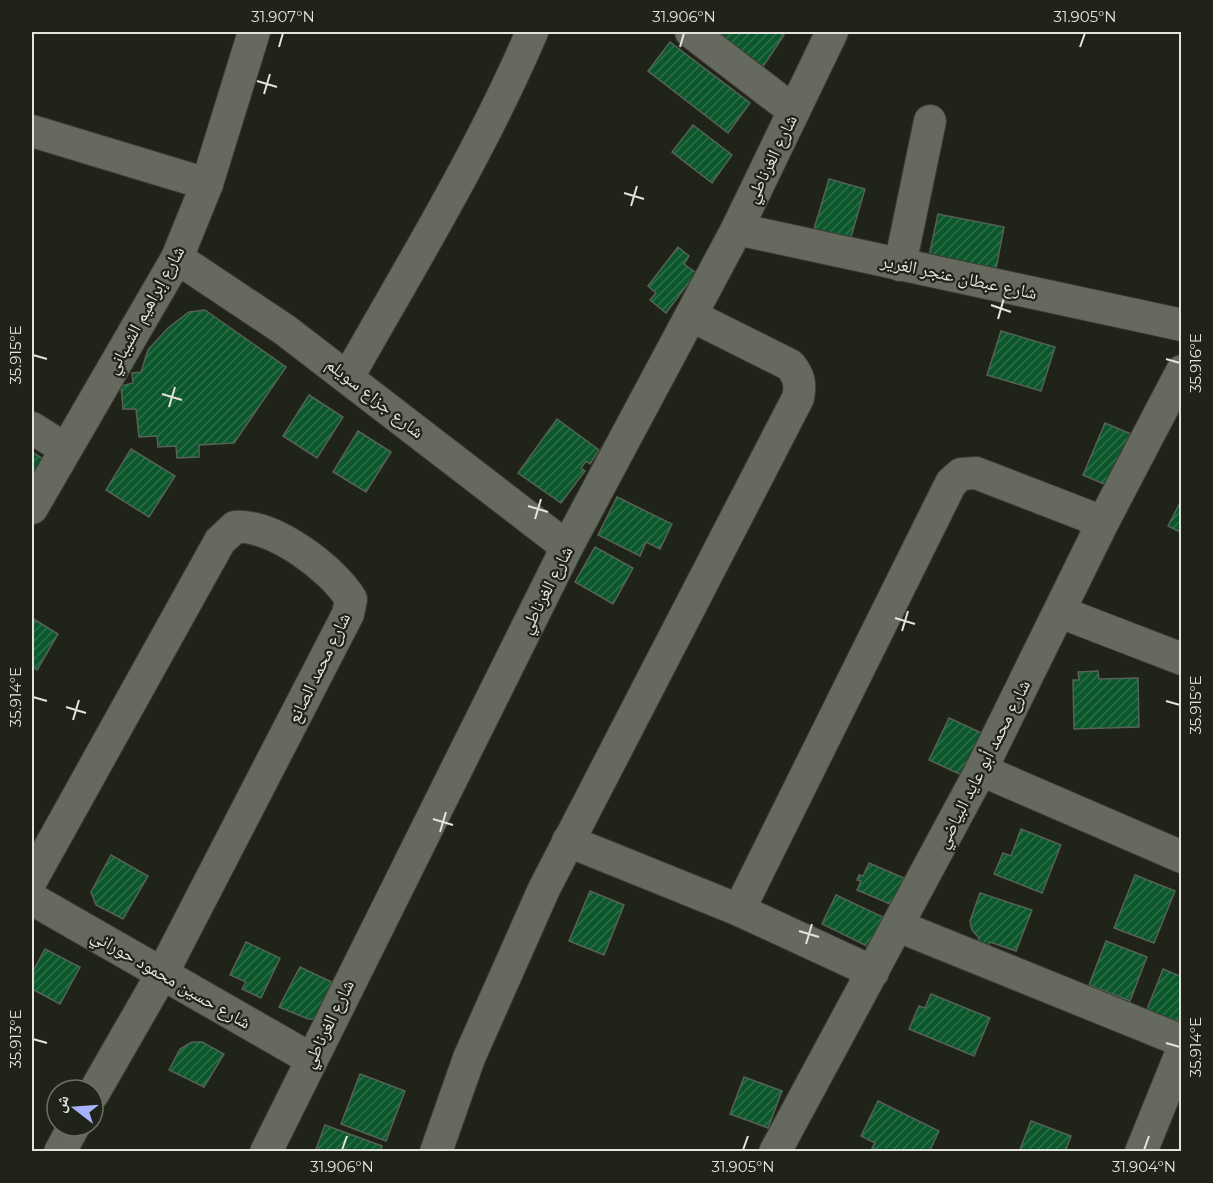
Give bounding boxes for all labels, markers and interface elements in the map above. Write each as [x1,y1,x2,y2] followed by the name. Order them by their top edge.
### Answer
[251,7,315,26] text: 31.907°N
[652,7,716,26] text: 31.906°N
[1054,7,1116,26] text: 31.905°N
[740,111,805,208] street label: شارع الغرناطي
[101,242,192,380] street label: شارع إبراهيم الشيباني
[878,250,1039,304] street label: شارع عبطان عنجر الغرير
[6,325,25,385] text: 35.915°E
[1186,333,1205,393] text: 35.916°E
[321,353,428,444] street label: شارع جزاع سويلم
[515,542,581,639] street label: شارع الغرناطي
[283,609,356,727] street label: شارع محمد الصانع
[6,667,25,727] text: 35.914°E
[1186,675,1205,735] text: 35.915°E
[931,676,1038,854] street label: شارع محمد أبو عايد البياضي
[85,924,255,1037] street label: شارع حسين محمود حوراني
[297,976,362,1073] street label: شارع الغرناطي
[6,1009,25,1069] text: 35.913°E
[1186,1017,1205,1077] text: 35.914°E
[45,1078,105,1138] north arrow
[50,1093,73,1115] text: ش
[310,1157,374,1176] text: 31.906°N
[712,1157,774,1176] text: 31.905°N
[1112,1157,1176,1176] text: 31.904°N

